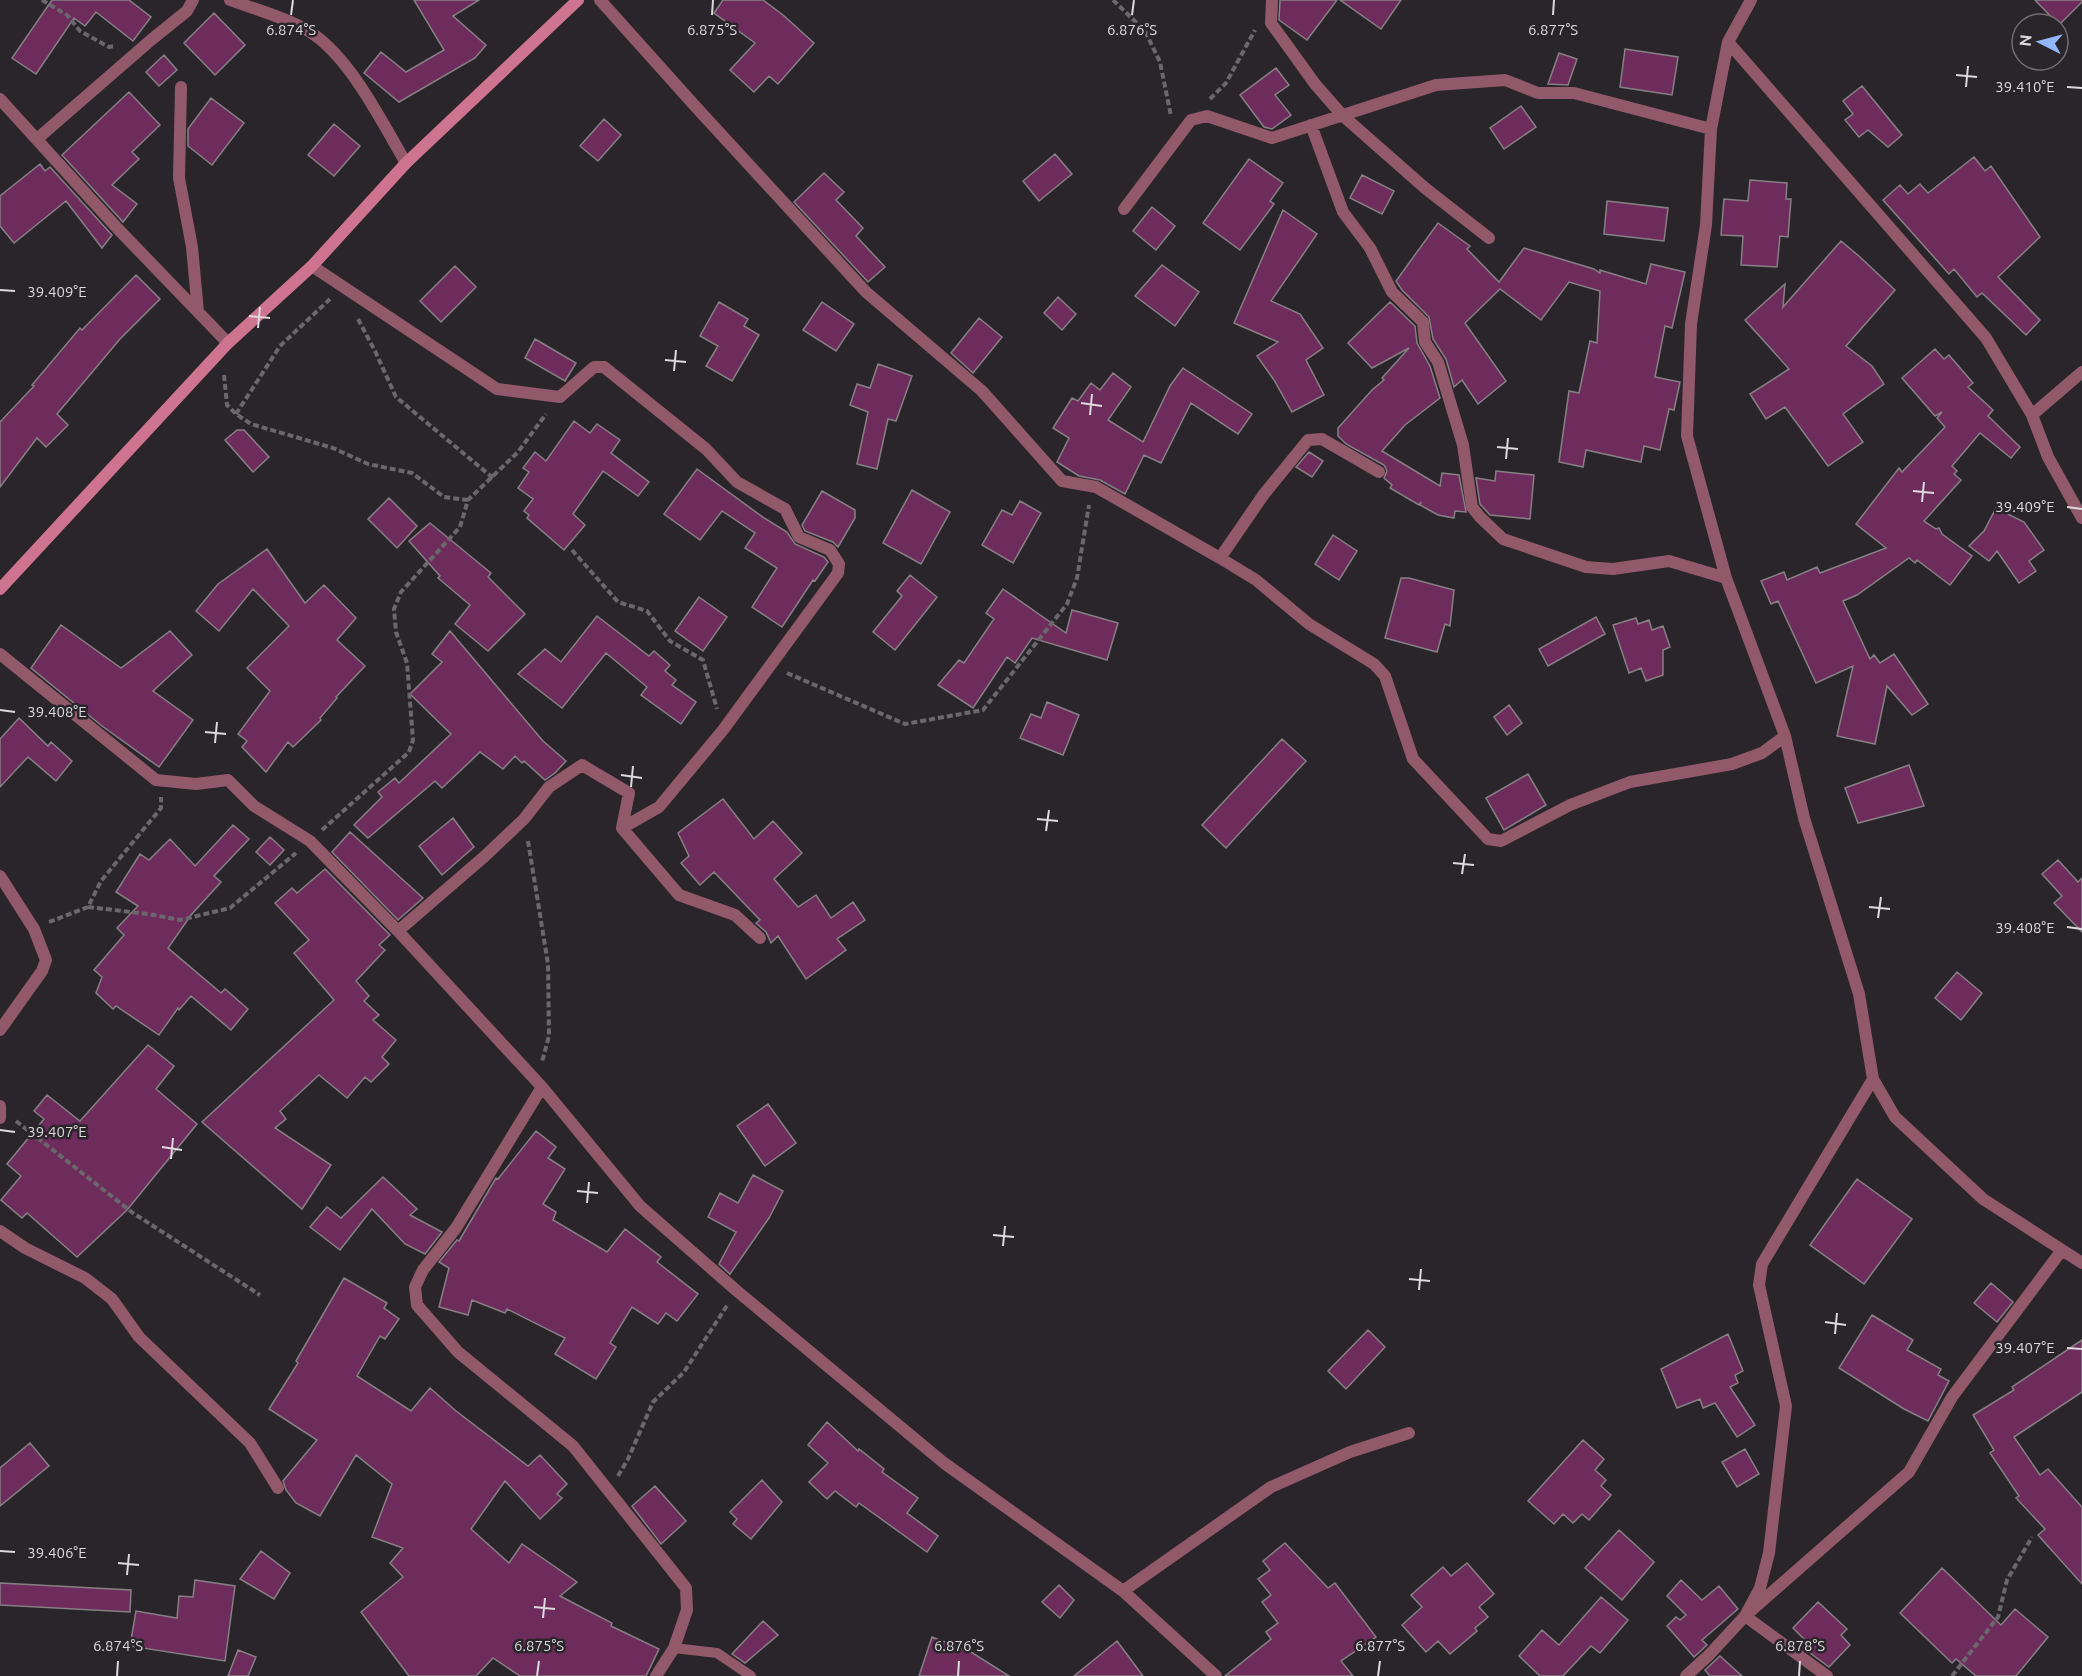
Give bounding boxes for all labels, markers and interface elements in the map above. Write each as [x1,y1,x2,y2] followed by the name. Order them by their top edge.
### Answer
[2010,12,2070,72] north arrow
[266,21,316,38] text: 6.874°S
[687,21,737,38] text: 6.875°S
[1107,21,1157,38] text: 6.876°S
[1528,21,1578,38] text: 6.877°S
[2016,34,2035,47] text: N
[1995,78,2055,95] text: 39.410°E
[27,283,87,300] text: 39.409°E
[1995,498,2055,515] text: 39.409°E
[27,703,87,720] text: 39.408°E
[1995,919,2055,936] text: 39.408°E
[27,1123,87,1140] text: 39.407°E
[1995,1339,2055,1356] text: 39.407°E
[27,1544,87,1561] text: 39.406°E
[93,1637,143,1654] text: 6.874°S
[514,1637,564,1654] text: 6.875°S
[934,1637,984,1654] text: 6.876°S
[1355,1637,1405,1654] text: 6.877°S
[1775,1637,1825,1654] text: 6.878°S

